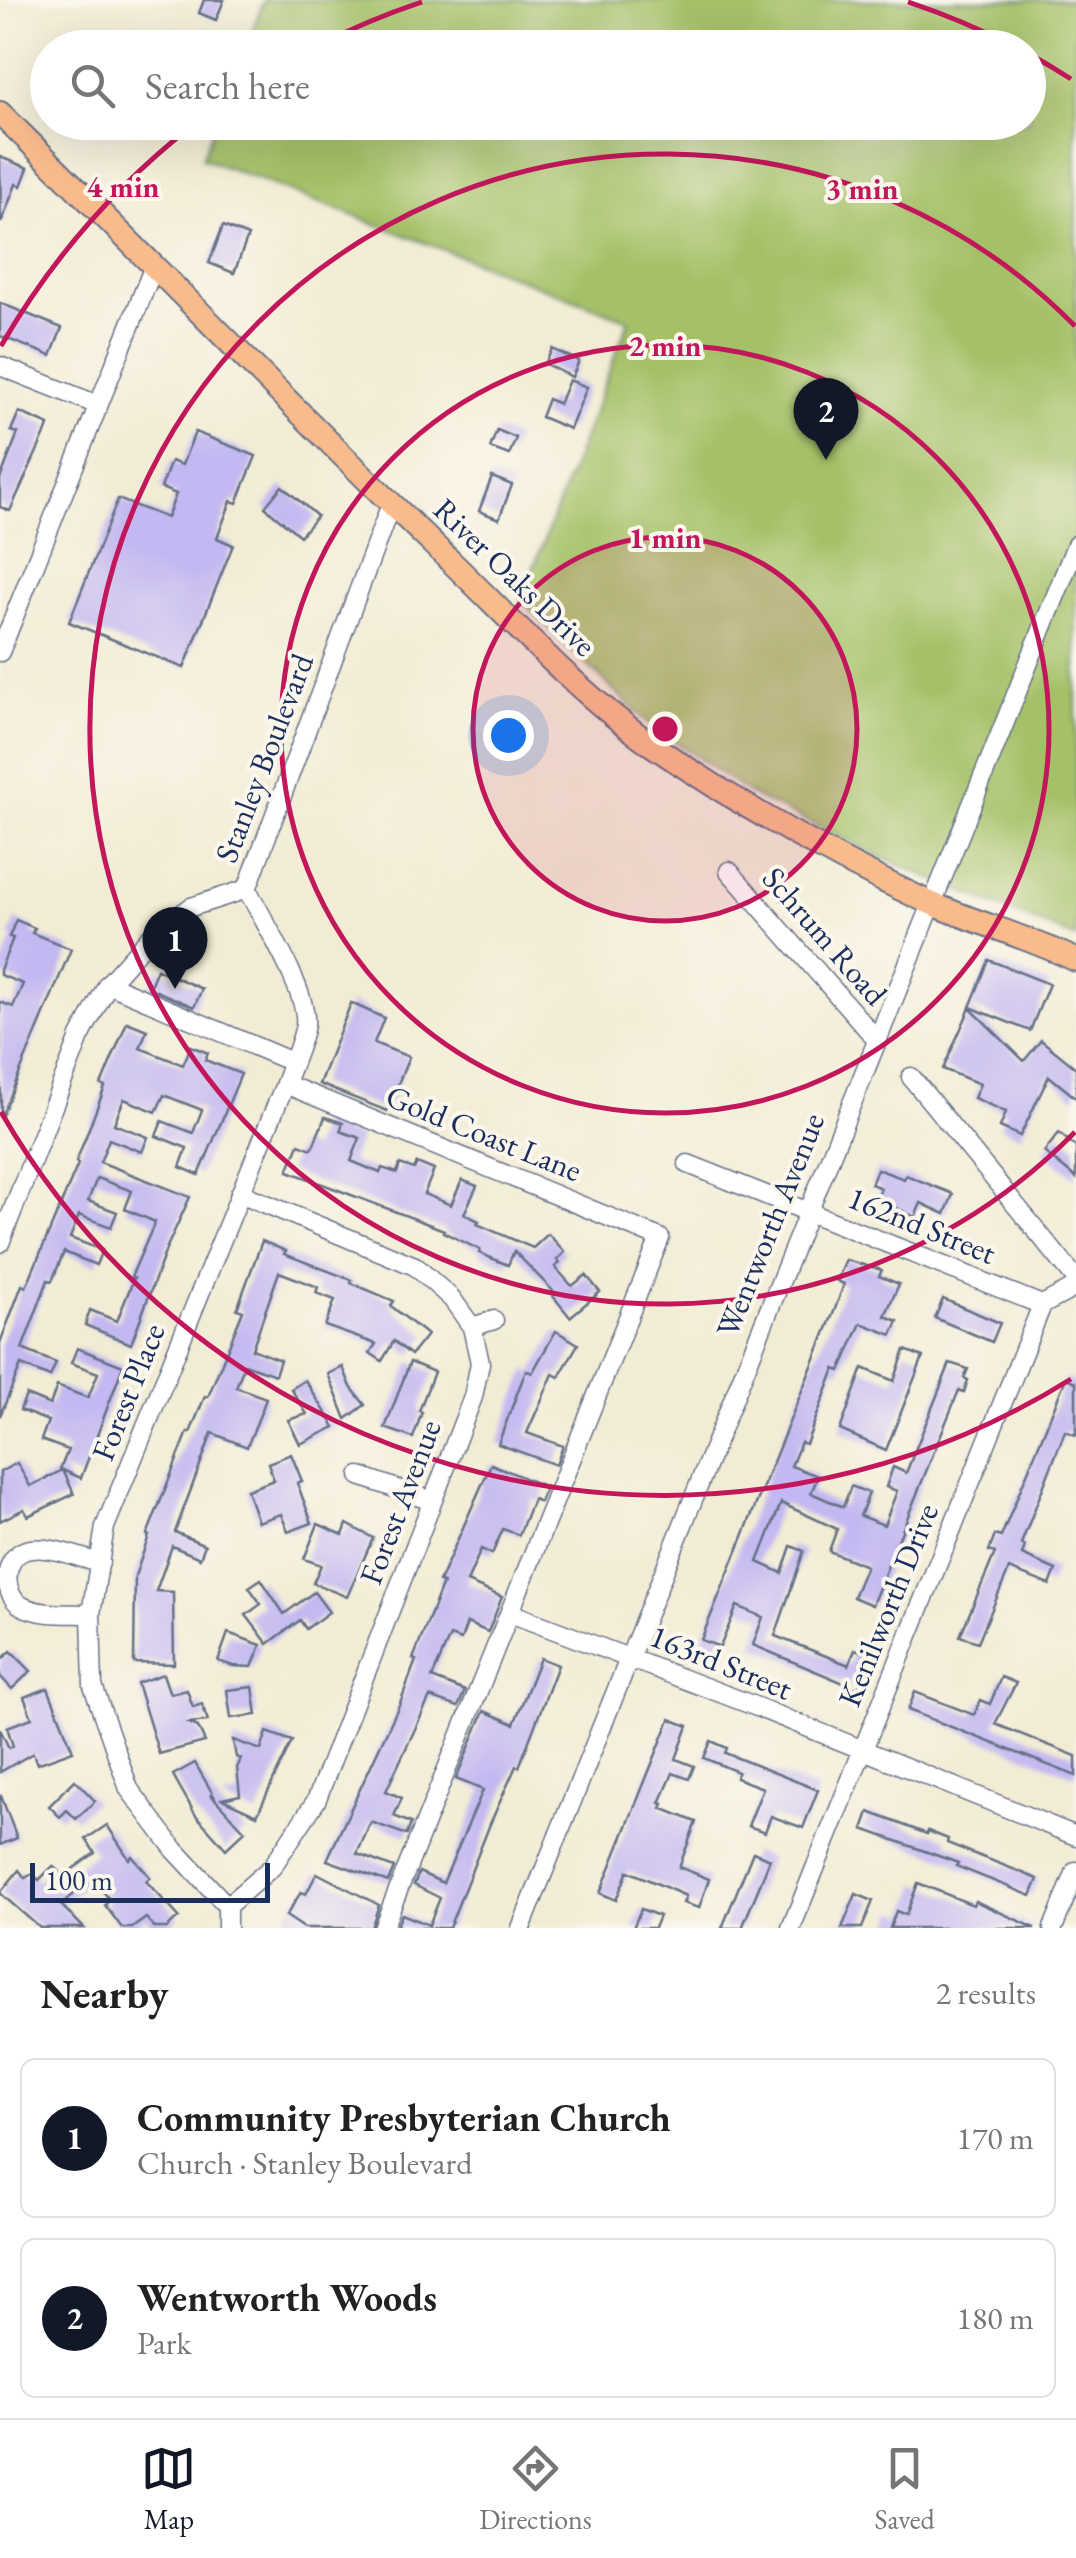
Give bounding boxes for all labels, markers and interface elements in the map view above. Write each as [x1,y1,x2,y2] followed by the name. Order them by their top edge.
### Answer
[30,30,1046,140] search box
[65,58,120,113] icon: search
[145,61,310,110] text: Search here
[86,167,160,206] text: 4 min
[825,169,899,208] text: 3 min
[628,326,702,365] text: 2 min
[794,378,858,460] pin: 2
[425,489,605,665] street label: River Oaks Drive
[628,518,702,557] text: 1 min
[205,647,323,868] street label: Stanley Boulevard
[483,710,534,761] your location
[647,711,683,747] centre of rings
[753,858,897,1015] street label: Schrum Road
[142,906,208,989] pin: 1
[380,1075,588,1191] street label: Gold Coast Lane
[706,1107,834,1343] street label: Wentworth Avenue
[842,1176,1002,1274] street label: 162nd Street
[82,1317,174,1467] street label: Forest Place
[349,1414,451,1590] street label: Forest Avenue
[828,1497,948,1713] street label: Kenilworth Drive
[644,1614,798,1710] street label: 163rd Street
[30,1858,270,1902] scale bar
[45,1862,113,1898] text: 100 m
[40,1966,169,2021] text: Nearby
[936,1972,1036,2014] text: 2 results
[137,2093,671,2142] text: Community Presbyterian Church
[66,2117,83,2159] text: 1
[957,2117,1034,2159] text: 170 m
[137,2142,472,2184] text: Church · Stanley Boulevard
[137,2273,437,2322] text: Wentworth Woods
[66,2297,83,2339] text: 2
[957,2297,1034,2339] text: 180 m
[137,2322,192,2364] text: Park
[141,2441,196,2537] tab: Map
[479,2441,592,2537] tab: Directions
[875,2441,935,2537] tab: Saved

